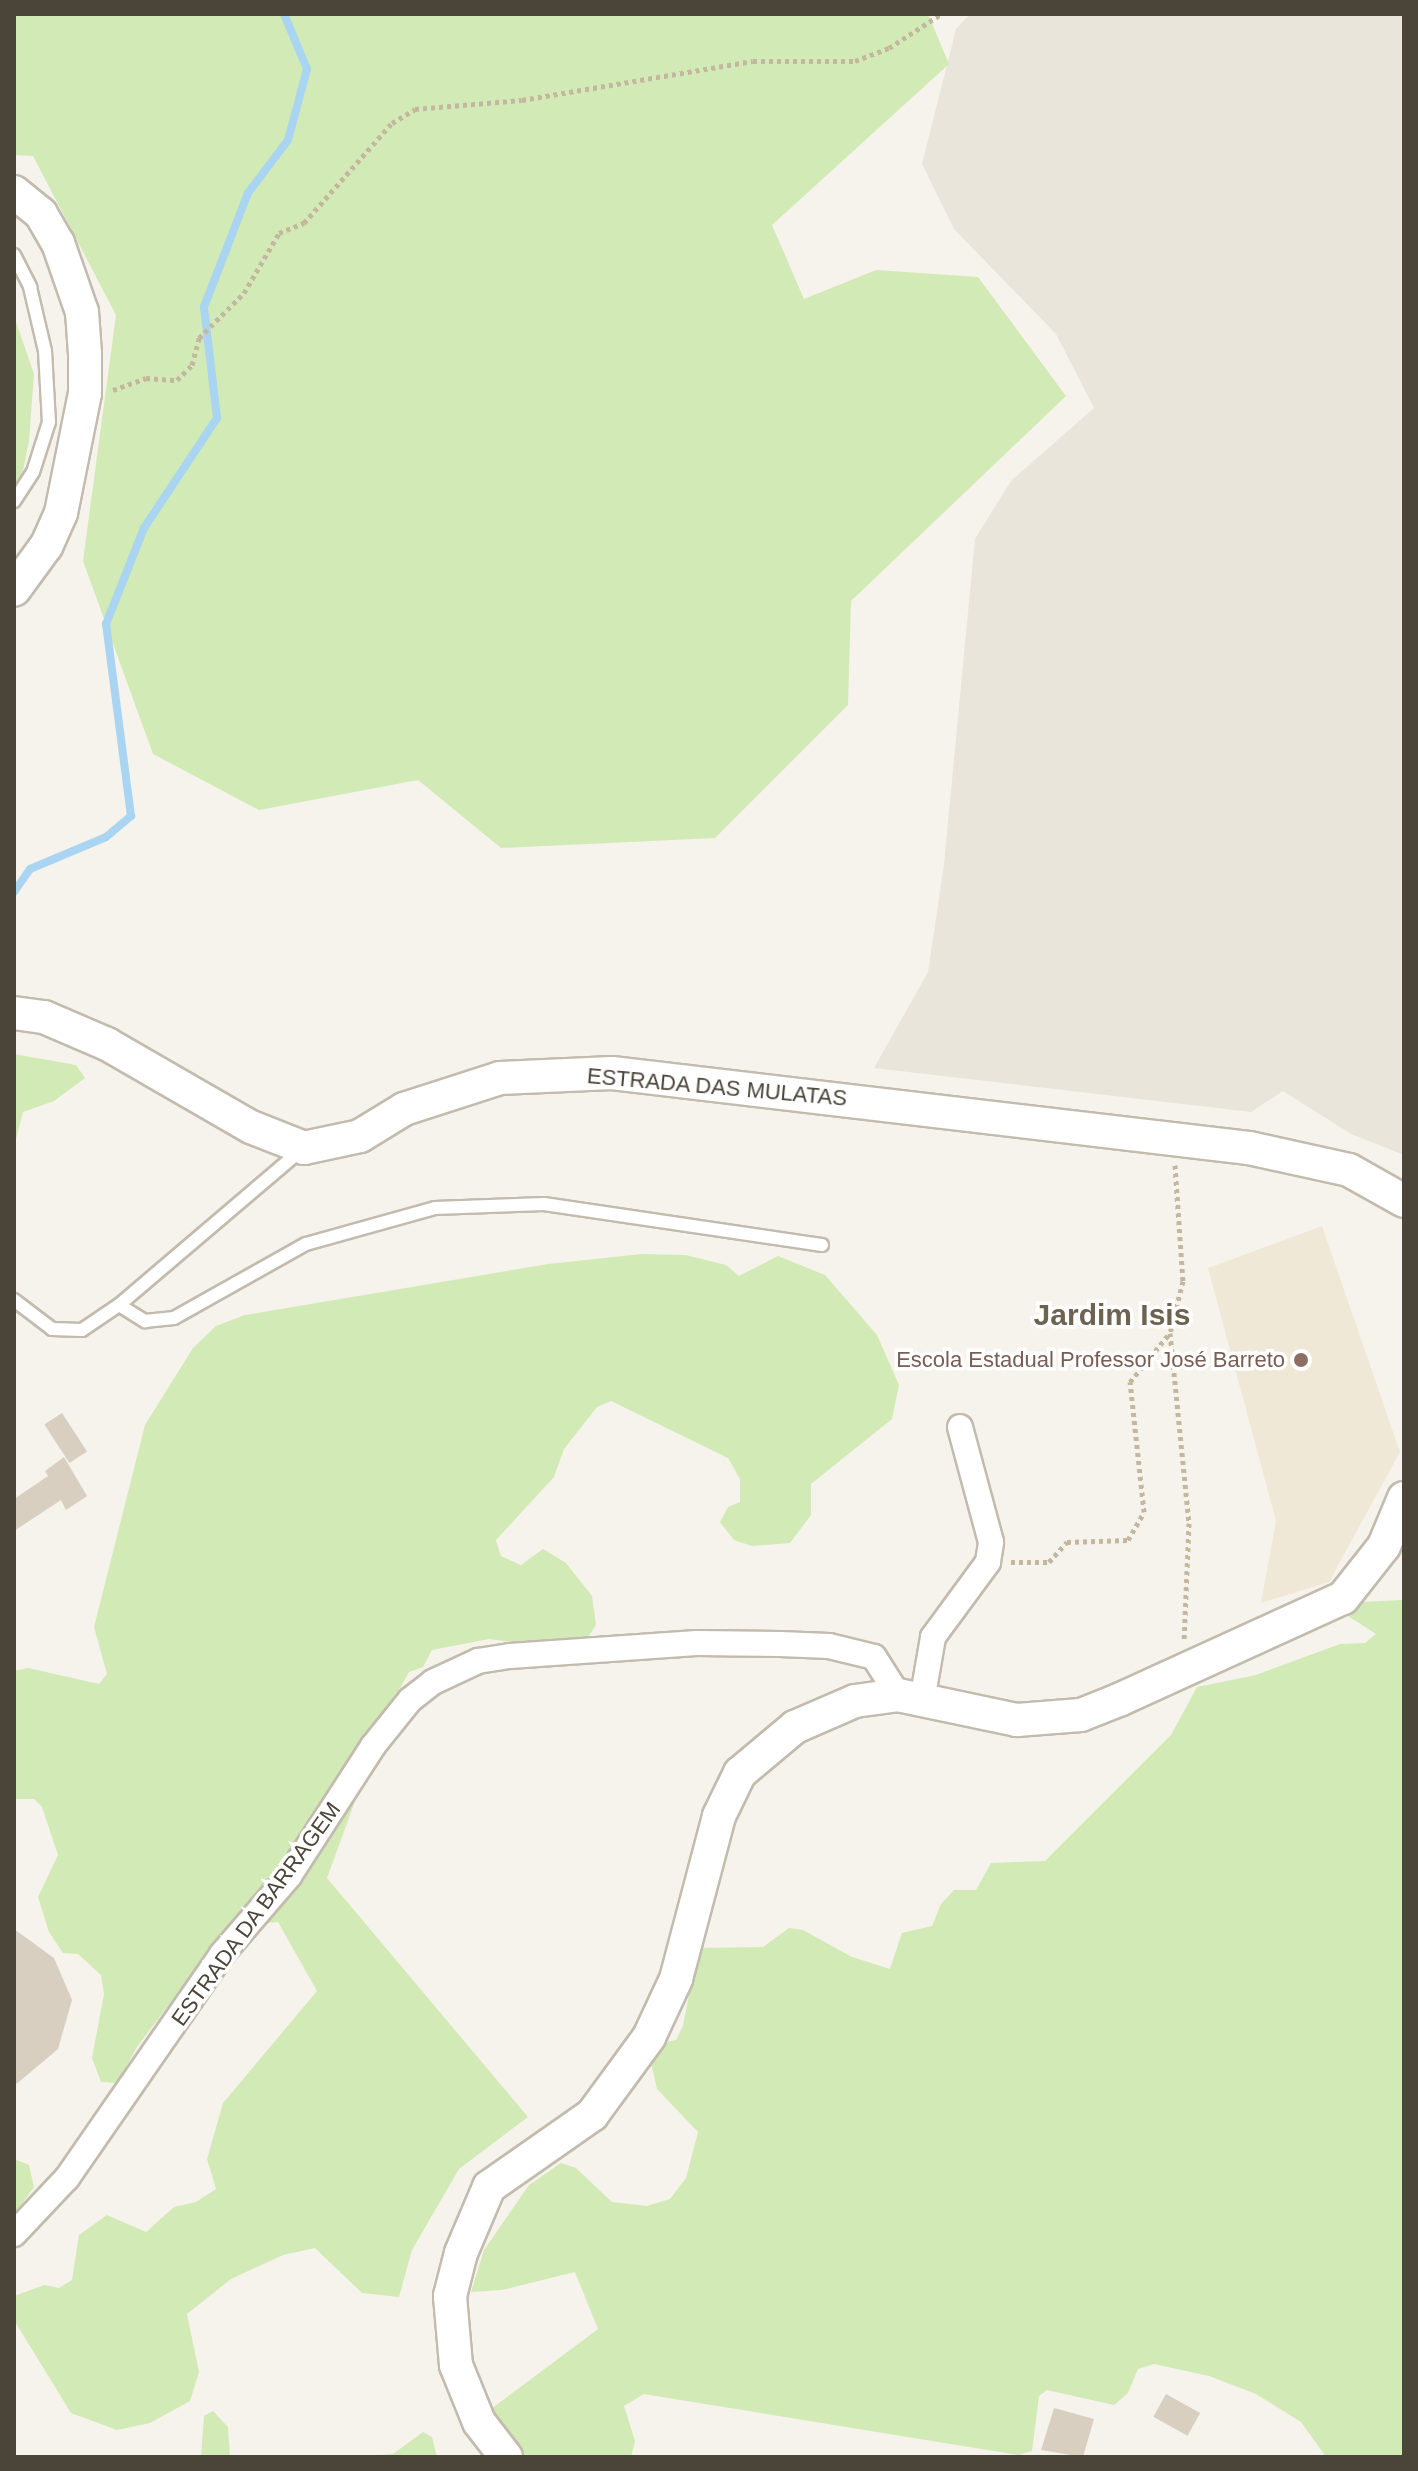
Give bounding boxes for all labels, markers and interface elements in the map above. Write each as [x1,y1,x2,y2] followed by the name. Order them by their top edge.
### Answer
[585,1062,849,1112] street label: ESTRADA DAS MULATAS
[1034,1297,1190,1333] district label: Jardim Isis
[896,1347,1285,1373] place label: Escola Estadual Professor José Barreto
[1292,1351,1310,1369] marker: Escola Estadual Professor José Barreto
[165,1796,347,2032] street label: ESTRADA DA BARRAGEM

